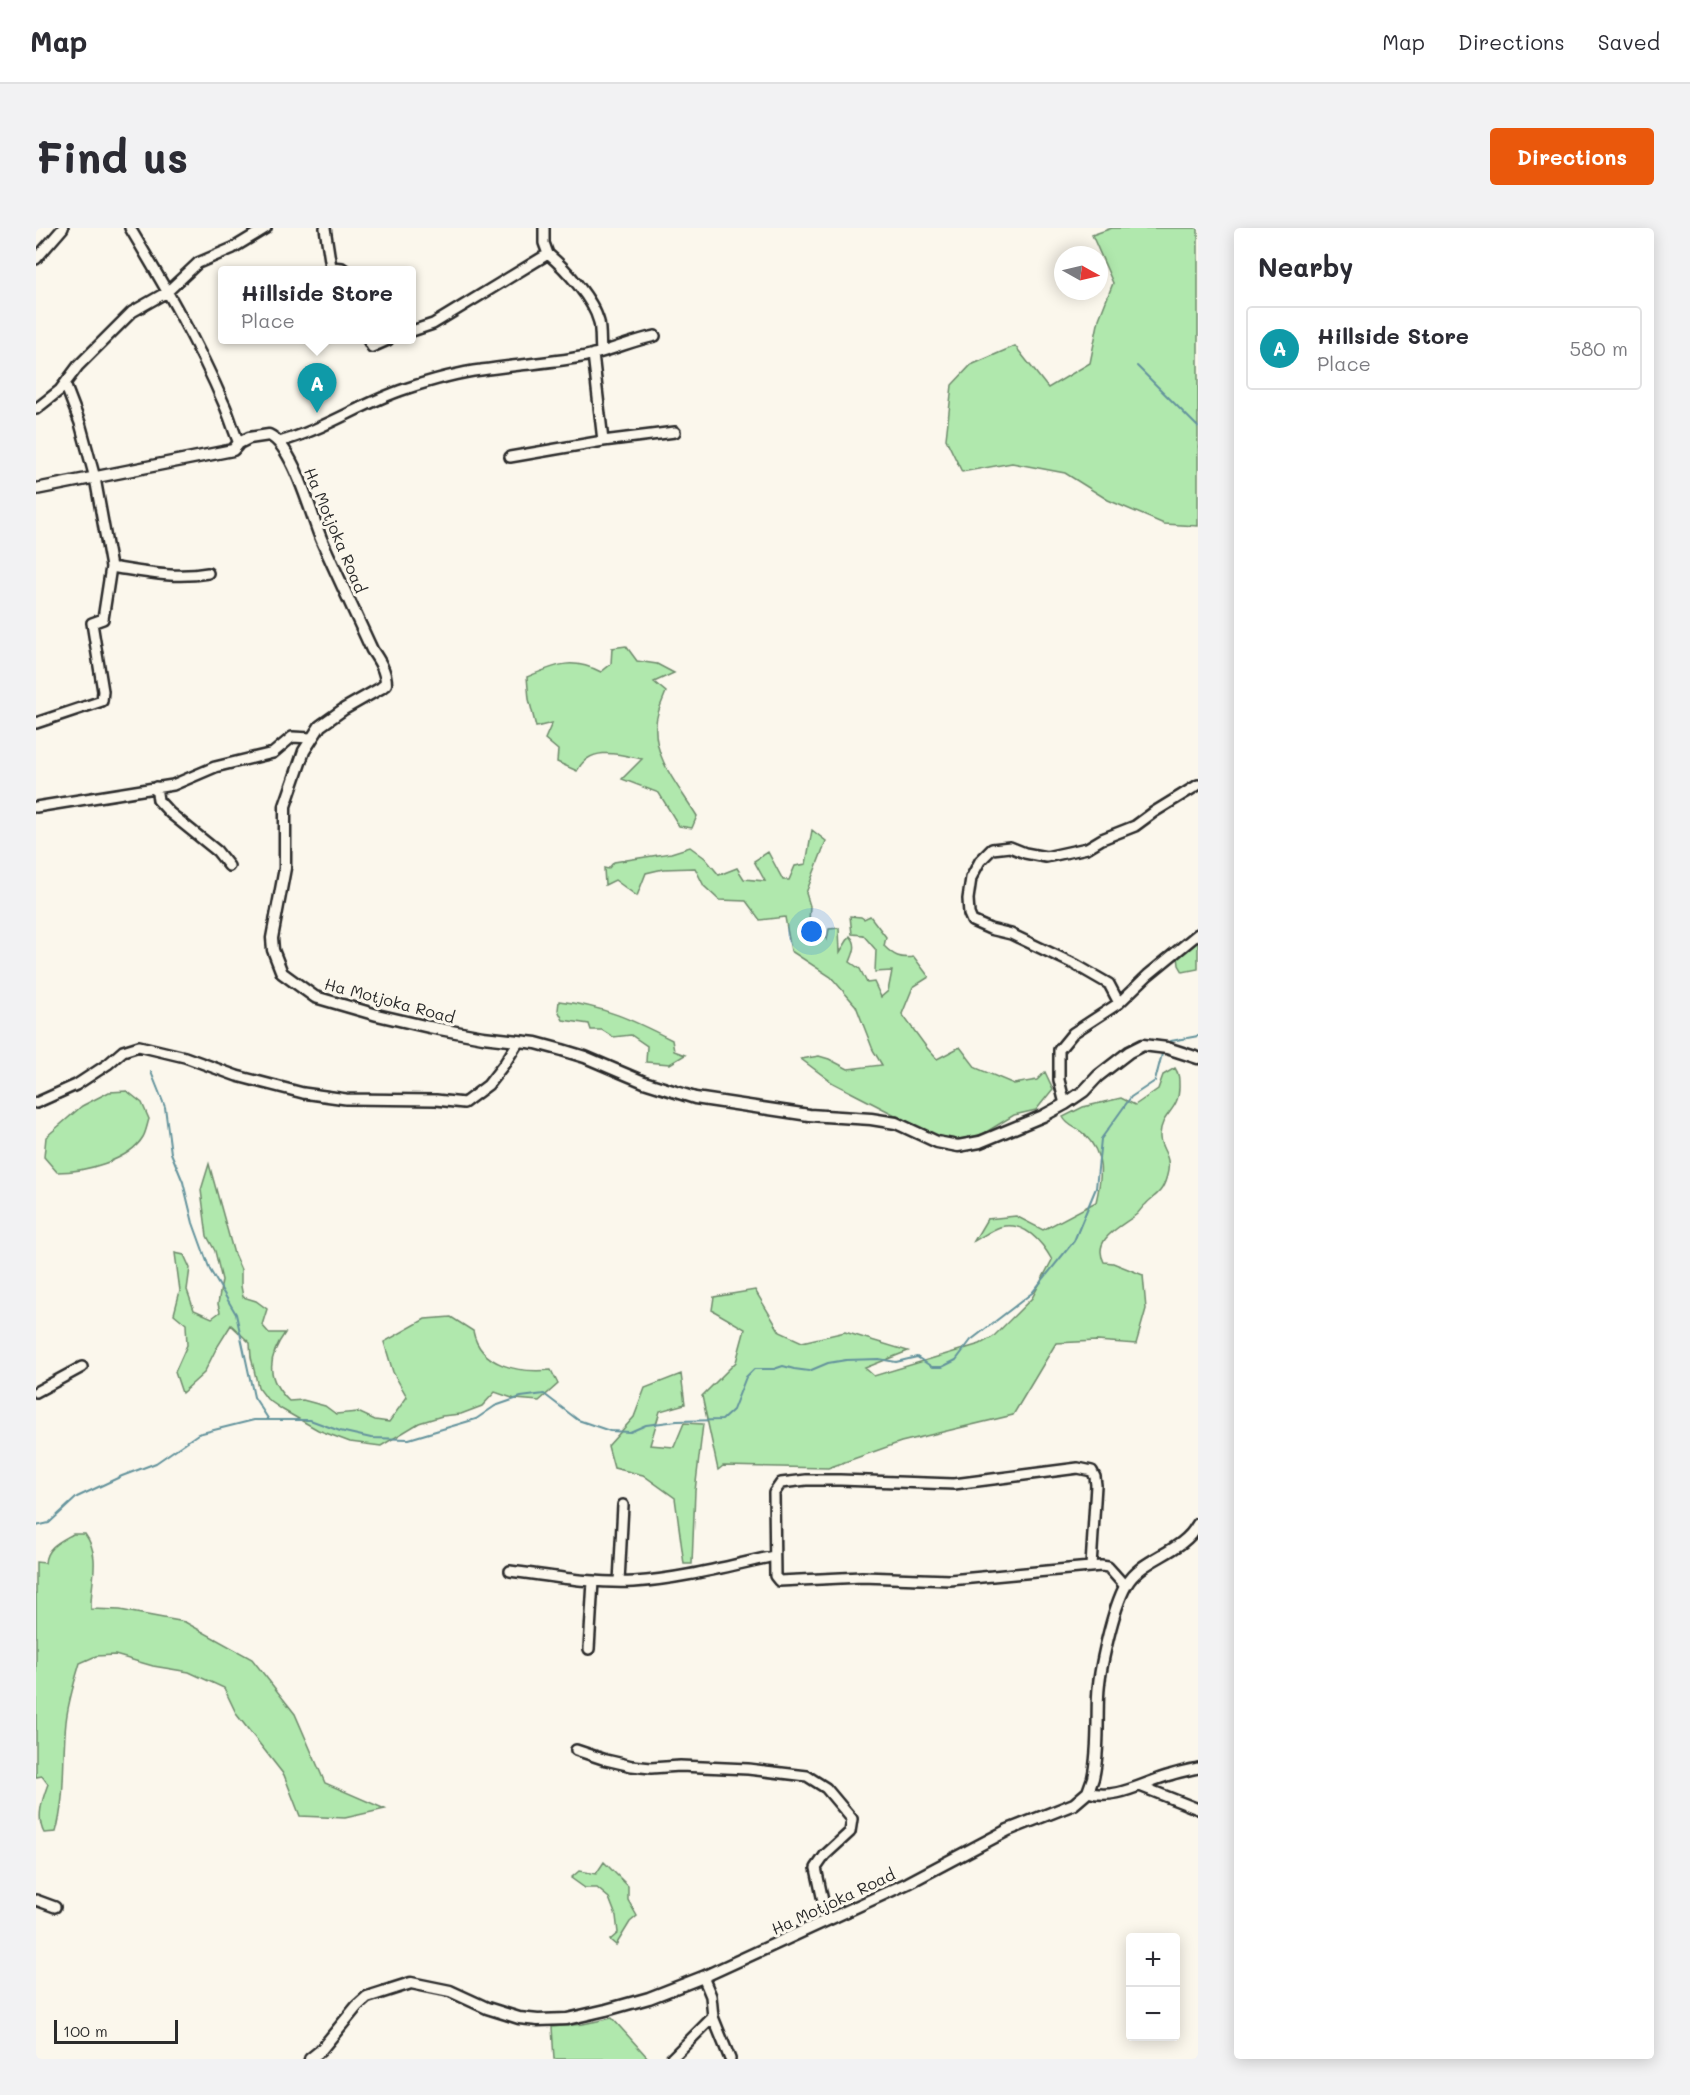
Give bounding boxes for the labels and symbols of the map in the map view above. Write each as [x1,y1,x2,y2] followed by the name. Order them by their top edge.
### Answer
[1054,246,1108,300] north arrow
[298,364,336,413] pin: A
[300,464,372,596] street label: Ha Motjoka Road
[797,917,826,946] your location
[323,973,457,1027] street label: Ha Motjoka Road
[768,1863,898,1939] street label: Ha Motjoka Road
[54,2017,178,2044] scale bar

